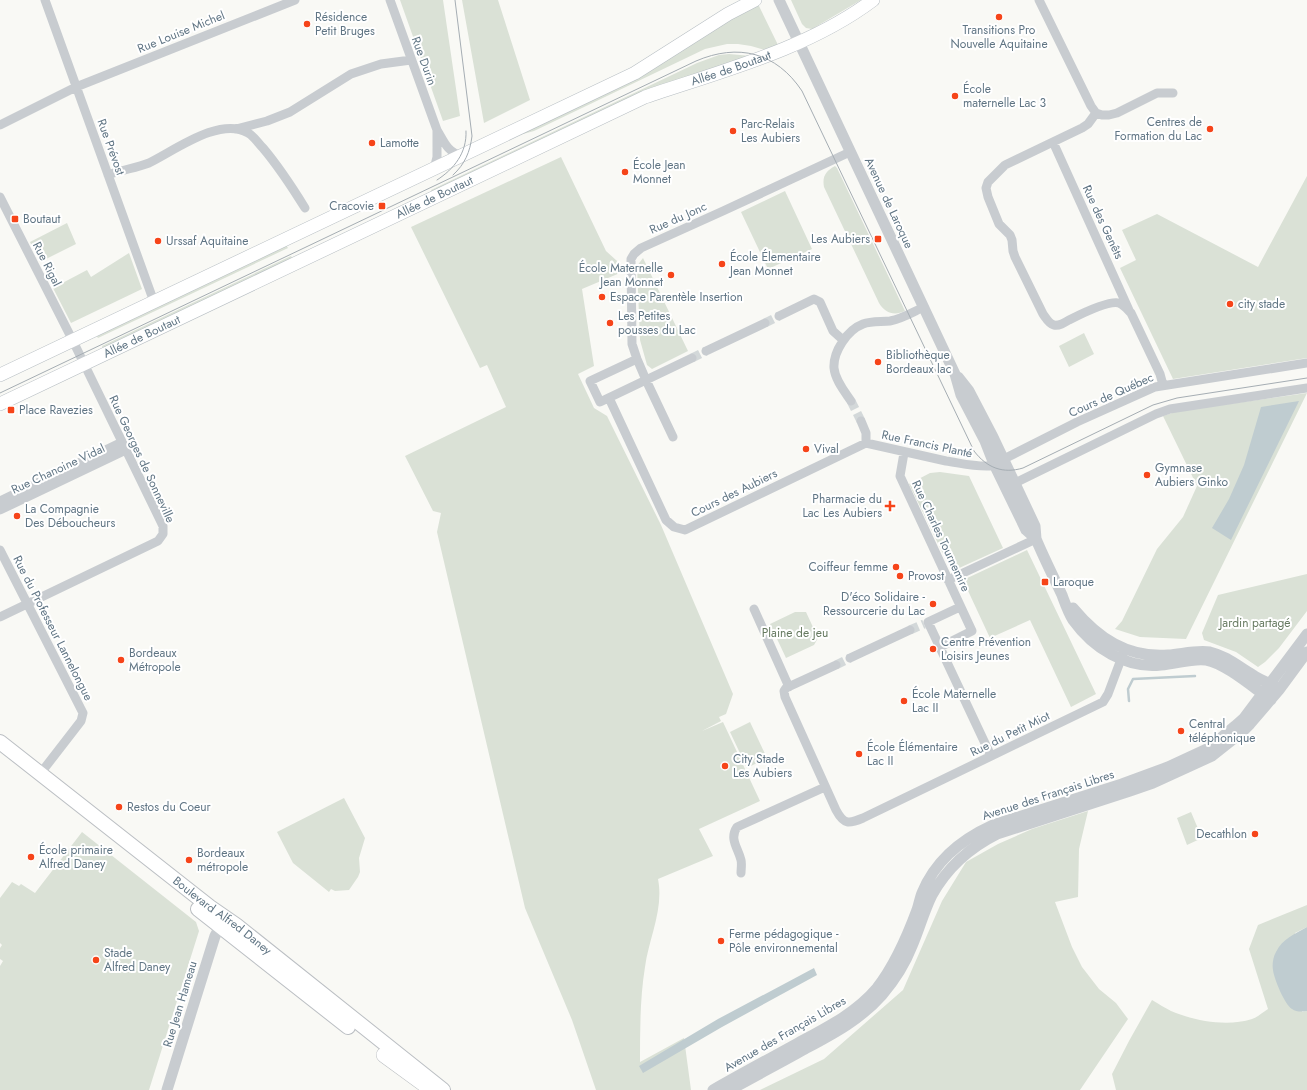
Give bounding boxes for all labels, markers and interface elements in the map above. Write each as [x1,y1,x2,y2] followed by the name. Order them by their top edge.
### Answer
[135,6,227,58] street label: Rue Louise Michel
[315,8,375,40] place label: Résidence Petit Bruges
[994,12,1004,22] marker: Transitions Pro Nouvelle Aquitaine
[302,19,312,29] marker: Résidence Petit Bruges
[950,21,1048,53] place label: Transitions Pro Nouvelle Aquitaine
[407,34,441,88] street label: Rue Durin
[689,46,774,90] street label: Allée de Boutaut
[963,80,1047,112] place label: École maternelle Lac 3
[950,91,960,101] marker: École maternelle Lac 3
[1114,113,1202,145] place label: Centres de Formation du Lac
[741,115,800,147] place label: Parc-Relais Les Aubiers
[93,116,130,178] street label: Rue Prévost
[1205,124,1215,134] marker: Centres de Formation du Lac
[728,126,738,136] marker: Parc-Relais Les Aubiers
[380,134,419,152] place label: Lamotte
[367,138,377,148] marker: Lamotte
[860,155,918,251] street label: Avenue de Laroque
[633,156,686,188] place label: École Jean Monnet
[620,167,630,177] marker: École Jean Monnet
[393,171,476,223] street label: Allée de Boutaut
[1078,182,1128,262] street label: Rue des Genêts
[329,197,374,215] place label: Cracovie
[646,197,710,239] street label: Rue du Jonc
[377,201,387,211] marker: Cracovie
[23,210,61,228] place label: Boutaut
[10,214,20,224] marker: Boutaut
[811,230,870,248] place label: Les Aubiers
[166,232,249,250] place label: Urssaf Aquitaine
[873,234,883,244] marker: Les Aubiers
[153,236,163,246] marker: Urssaf Aquitaine
[28,239,66,289] street label: Rue Rigal
[728,248,821,280] place label: École Élementaire Jean Monnet
[579,259,663,291] place label: École Maternelle Jean Monnet
[717,259,727,269] marker: École Élementaire Jean Monnet
[666,270,676,280] marker: École Maternelle Jean Monnet
[610,288,743,306] place label: Espace Parentèle Insertion
[597,292,607,302] marker: Espace Parentèle Insertion
[1238,295,1285,313] place label: city stade
[1225,299,1235,309] marker: city stade
[618,307,696,339] place label: Les Petites pousses du Lac
[100,310,183,363] street label: Allée de Boutaut
[605,318,615,328] marker: Les Petites pousses du Lac
[886,346,952,378] place label: Bibliothèque Bordeaux lac
[873,357,883,367] marker: Bibliothèque Bordeaux lac
[1066,368,1156,422] street label: Cours de Québec
[105,392,179,526] street label: Rue Georges de Sonneville
[19,401,93,419] place label: Place Ravezies
[6,405,16,415] marker: Place Ravezies
[880,426,974,462] street label: Rue Francis Planté
[8,439,108,499] street label: Rue Chanoine Vidal
[814,440,839,458] place label: Vival
[801,444,811,454] marker: Vival
[1155,459,1228,491] place label: Gymnase Aubiers Ginko
[688,464,780,522] street label: Cours des Aubiers
[1142,470,1152,480] marker: Gymnase Aubiers Ginko
[907,477,975,595] street label: Rue Charles Tournemire
[802,490,882,522] place label: Pharmacie du Lac Les Aubiers
[25,500,115,532] place label: La Compagnie Des Déboucheurs
[885,501,895,511] marker: Pharmacie du Lac Les Aubiers
[12,511,22,521] marker: La Compagnie Des Déboucheurs
[8,552,98,704] street label: Rue du Professeur Lannelongue
[809,558,888,576] place label: Coiffeur femme
[891,562,901,572] marker: Coiffeur femme
[908,567,944,585] place label: Provost
[895,571,905,581] marker: Provost
[1053,573,1094,591] place label: Laroque
[1040,577,1050,587] marker: Laroque
[823,588,925,620] place label: D'éco Solidaire - Ressourcerie du Lac
[928,599,938,609] marker: D'éco Solidaire - Ressourcerie du Lac
[1217,614,1291,632] park label: Jardin partagé
[762,624,828,642] park label: Plaine de jeu
[941,633,1031,665] place label: Centre Prévention Loisirs Jeunes
[129,644,181,676] place label: Bordeaux Métropole
[928,644,938,654] marker: Centre Prévention Loisirs Jeunes
[116,655,126,665] marker: Bordeaux Métropole
[912,685,996,717] place label: École Maternelle Lac II
[899,696,909,706] marker: École Maternelle Lac II
[967,707,1053,761] street label: Rue du Petit Miot
[1189,715,1255,747] place label: Central téléphonique
[1176,726,1186,736] marker: Central téléphonique
[867,738,958,770] place label: École Élémentaire Lac II
[854,749,864,759] marker: École Élémentaire Lac II
[733,750,792,782] place label: City Stade Les Aubiers
[720,761,730,771] marker: City Stade Les Aubiers
[980,765,1116,825] street label: Avenue des Français Libres
[127,798,212,816] place label: Restos du Coeur
[114,802,124,812] marker: Restos du Coeur
[1196,825,1247,843] place label: Decathlon
[1250,829,1260,839] marker: Decathlon
[39,841,113,873] place label: École primaire Alfred Daney
[197,844,248,876] place label: Bordeaux métropole
[26,852,36,862] marker: École primaire Alfred Daney
[184,855,194,865] marker: Bordeaux métropole
[169,872,276,960] street label: Boulevard Alfred Daney
[729,925,839,957] place label: Ferme pédagogique - Pôle environnemental
[716,936,726,946] marker: Ferme pédagogique - Pôle environnemental
[104,944,171,976] place label: Stade Alfred Daney
[91,955,101,965] marker: Stade Alfred Daney
[158,959,202,1049] street label: Rue Jean Hameau
[721,992,849,1076] street label: Avenue des Français Libres

